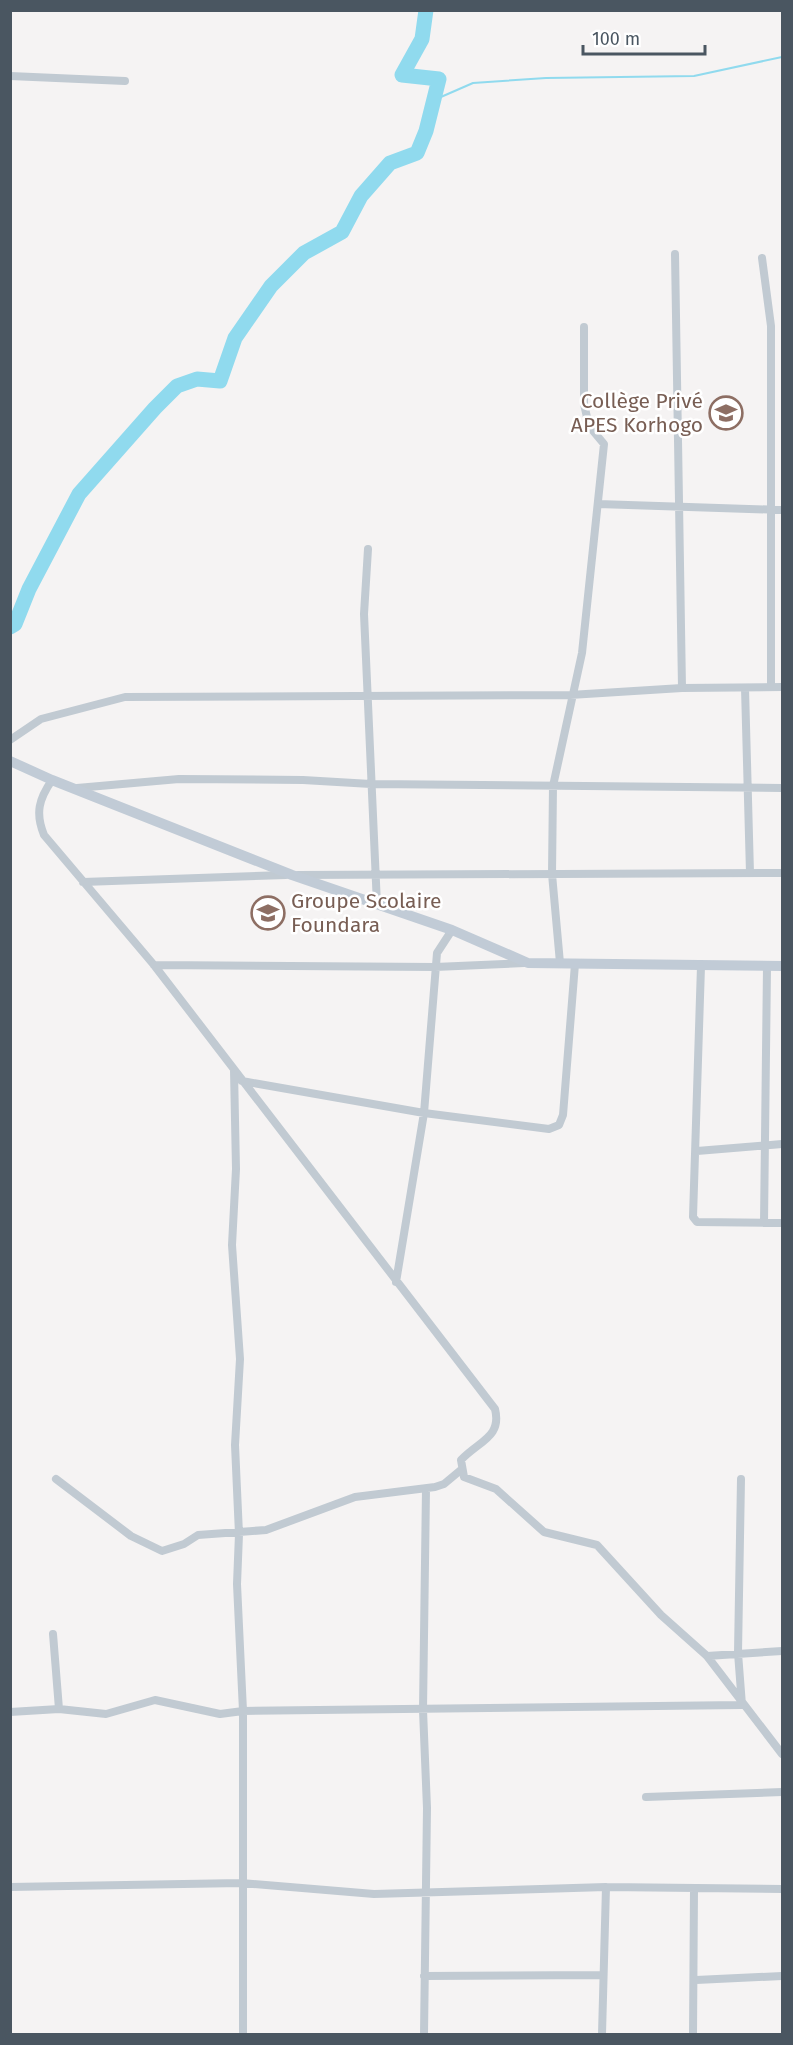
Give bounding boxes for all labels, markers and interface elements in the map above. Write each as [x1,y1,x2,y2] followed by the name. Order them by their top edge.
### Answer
[583,18,704,56] scale bar
[592,28,640,50] text: 100 m
[571,388,703,438] place label: Collège Privé APES Korhogo
[708,395,744,431] school or university icon: Collège Privé APES Korhogo
[291,888,441,938] place label: Groupe Scolaire Foundara
[250,895,286,931] school or university icon: Groupe Scolaire Foundara

